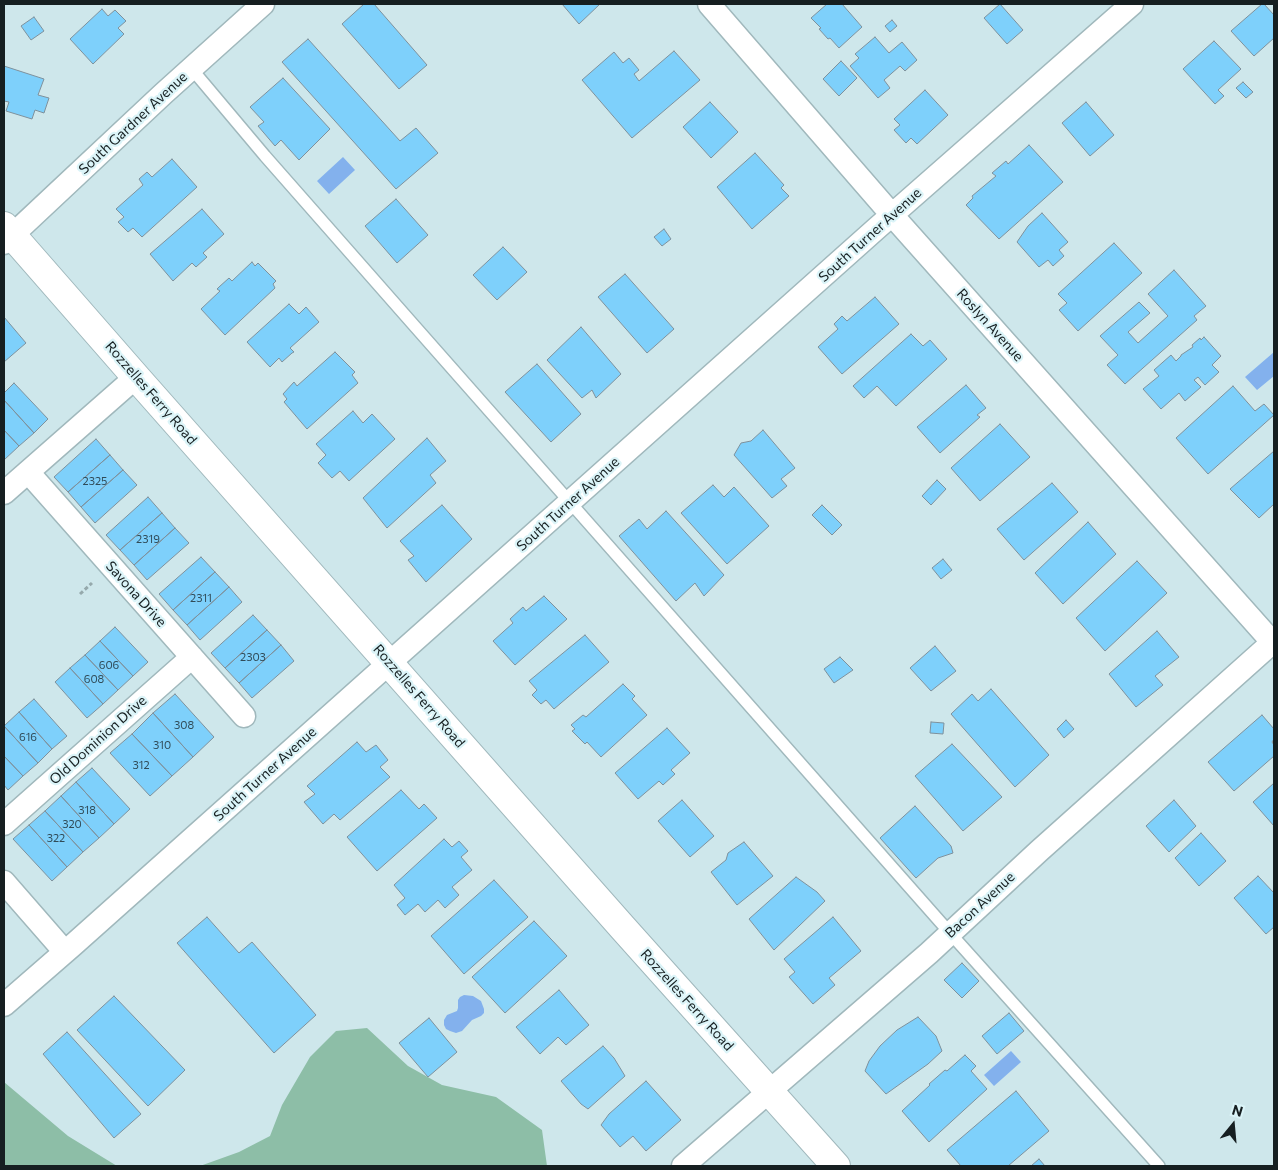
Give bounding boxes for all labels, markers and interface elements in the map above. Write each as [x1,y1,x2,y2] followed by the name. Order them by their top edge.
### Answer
[75,68,191,178] street label: South Gardner Avenue
[815,184,925,286] street label: South Turner Avenue
[953,285,1027,365] street label: Roslyn Avenue
[102,338,200,448] street label: Rozzelles Ferry Road
[513,453,623,555] street label: South Turner Avenue
[83,474,107,488] house number: 2325
[136,532,160,546] house number: 2319
[102,558,170,630] street label: Savona Drive
[190,591,212,605] house number: 2311
[370,641,468,751] street label: Rozzelles Ferry Road
[240,650,266,664] house number: 2303
[99,658,119,672] house number: 606
[84,672,104,686] house number: 608
[46,692,150,788] street label: Old Dominion Drive
[174,718,194,732] house number: 308
[210,723,320,825] street label: South Turner Avenue
[19,730,37,744] house number: 616
[153,738,171,752] house number: 310
[132,758,150,772] house number: 312
[78,803,96,817] house number: 318
[62,817,82,831] house number: 320
[47,831,65,845] house number: 322
[942,869,1018,941] street label: Bacon Avenue
[637,946,737,1054] street label: Rozzelles Ferry Road
[1208,1100,1258,1150] north arrow
[1230,1101,1245,1120] text: N

